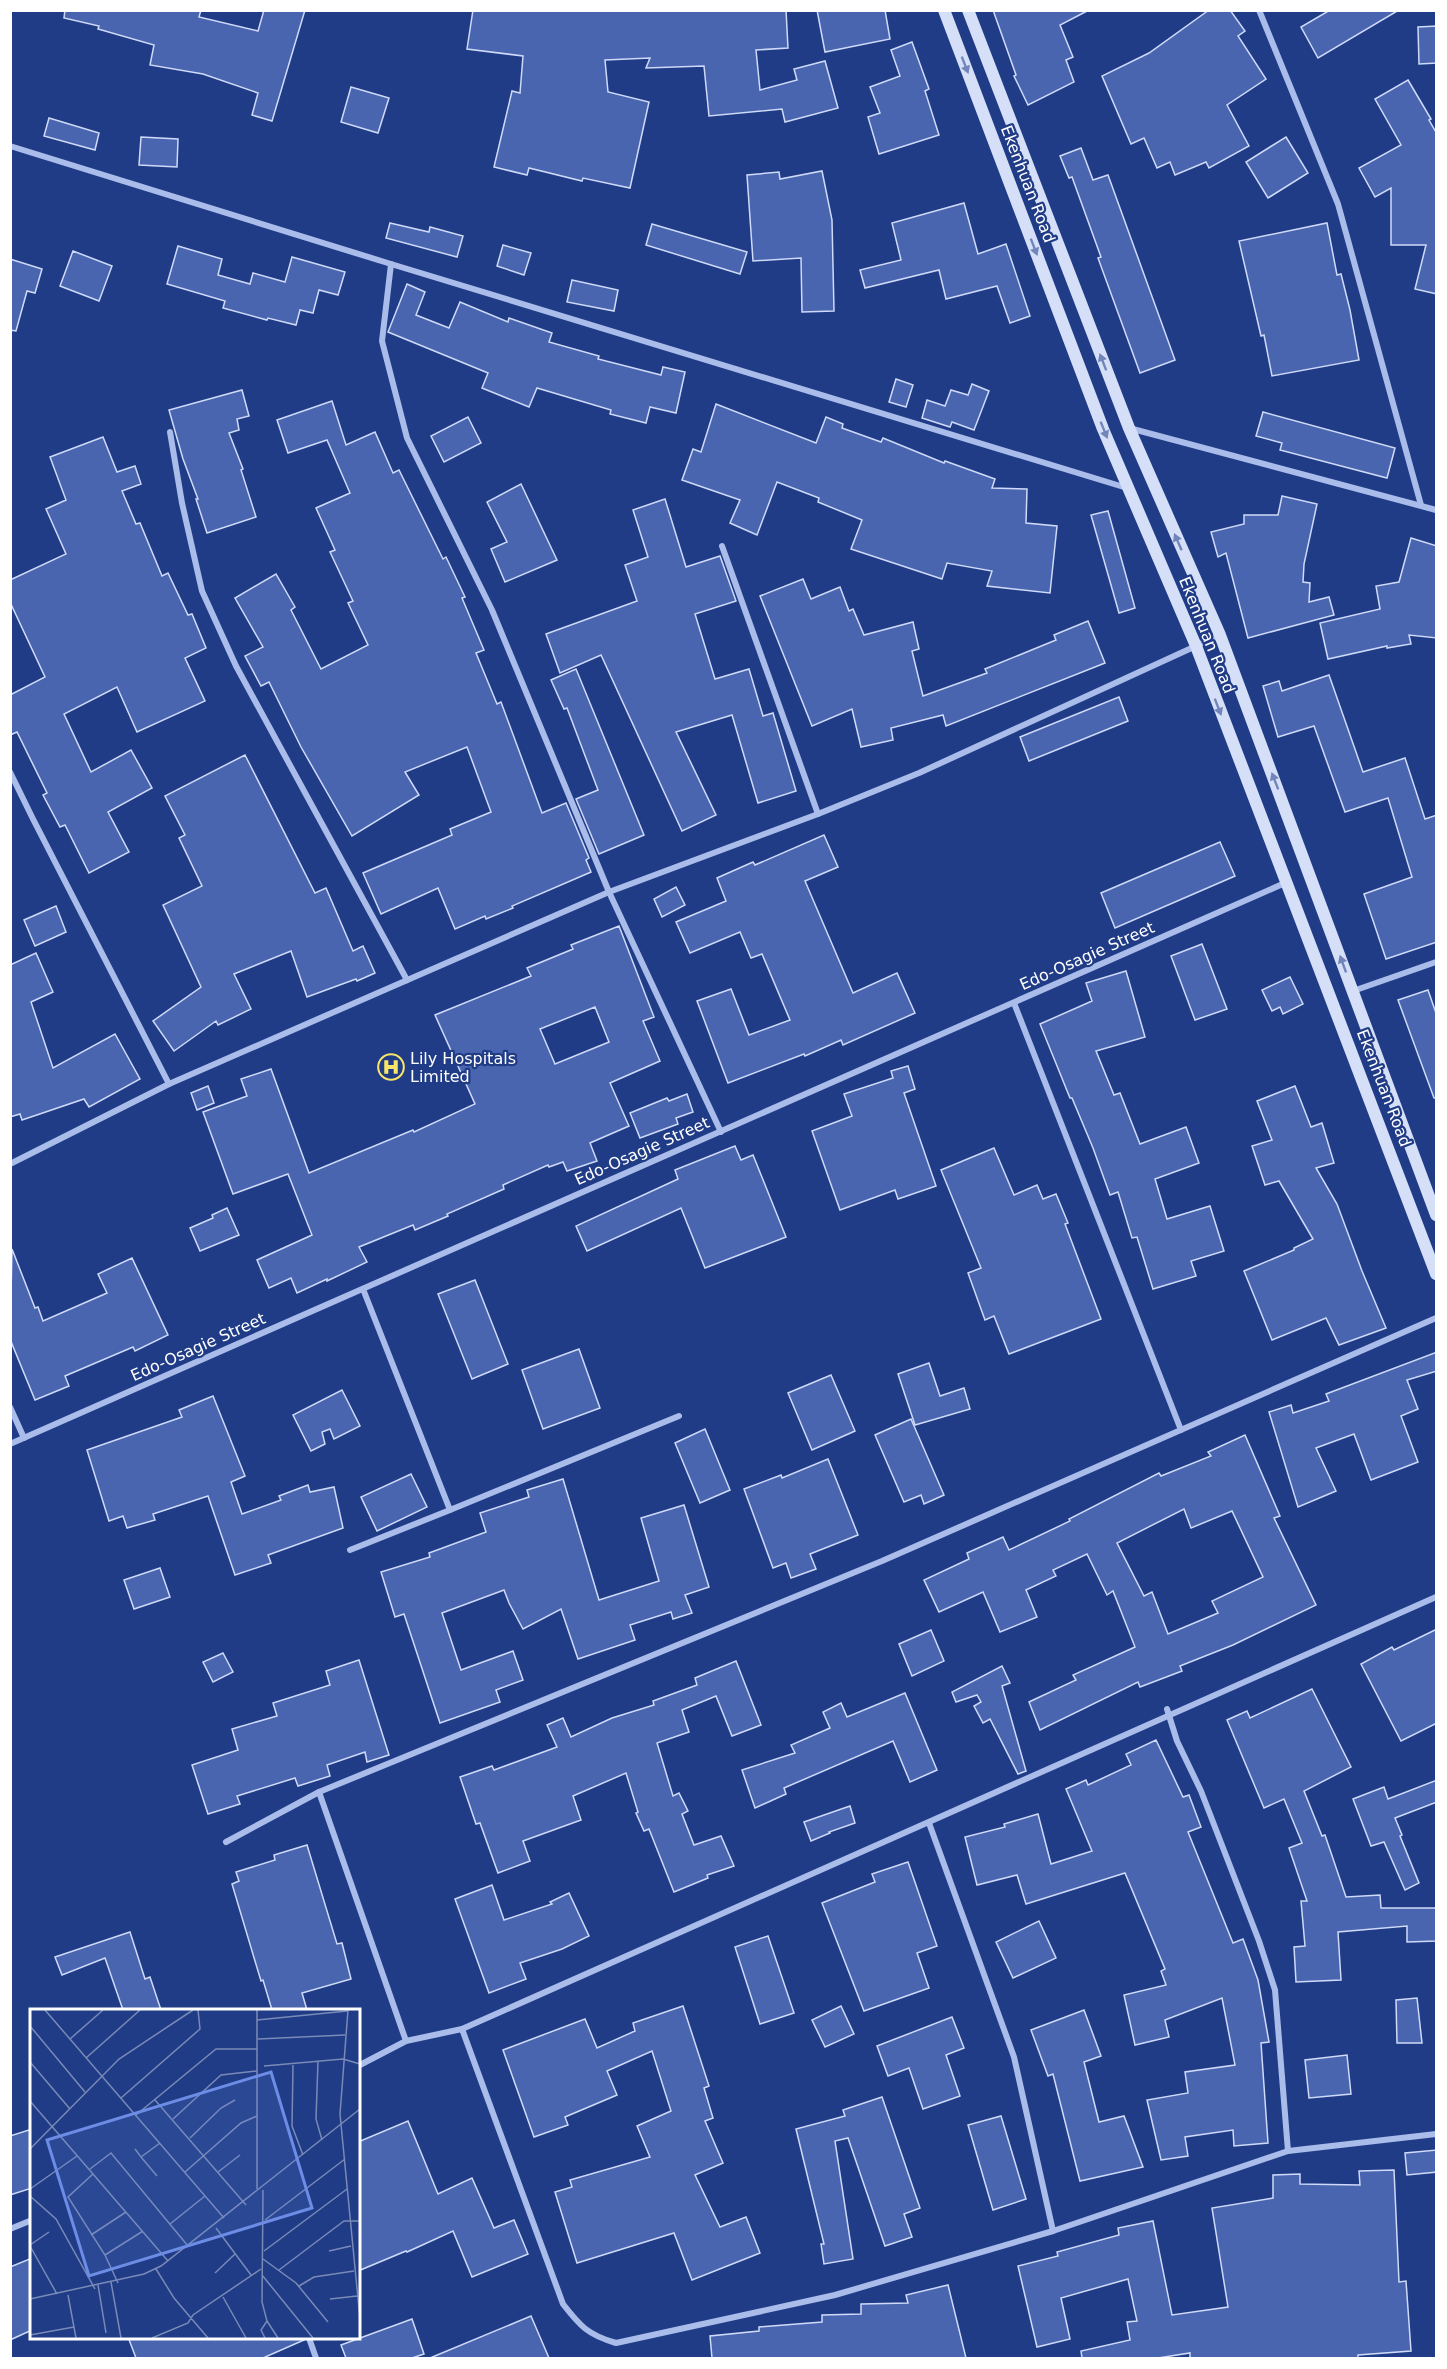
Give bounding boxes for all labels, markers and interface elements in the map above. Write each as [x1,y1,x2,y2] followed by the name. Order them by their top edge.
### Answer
[960,56,970,74] one-way arrow
[997,123,1059,245] street label: Ekenhuan Road
[1029,239,1039,257] one-way arrow
[1098,353,1107,371] one-way arrow
[1099,421,1109,439] one-way arrow
[1174,533,1183,550] one-way arrow
[1175,574,1239,696] street label: Ekenhuan Road
[1214,698,1224,716] one-way arrow
[1270,771,1280,789] one-way arrow
[1017,918,1157,994] street label: Edo-Osagie Street
[1337,954,1347,972] one-way arrow
[1353,1027,1415,1149] street label: Ekenhuan Road
[410,1049,516,1086] place label: Lily Hospitals Limited
[376,1052,406,1082] hospital icon: Lily Hospitals Limited
[572,1113,712,1189] street label: Edo-Osagie Street
[128,1309,268,1385] street label: Edo-Osagie Street
[30,2009,360,2339] inset map

